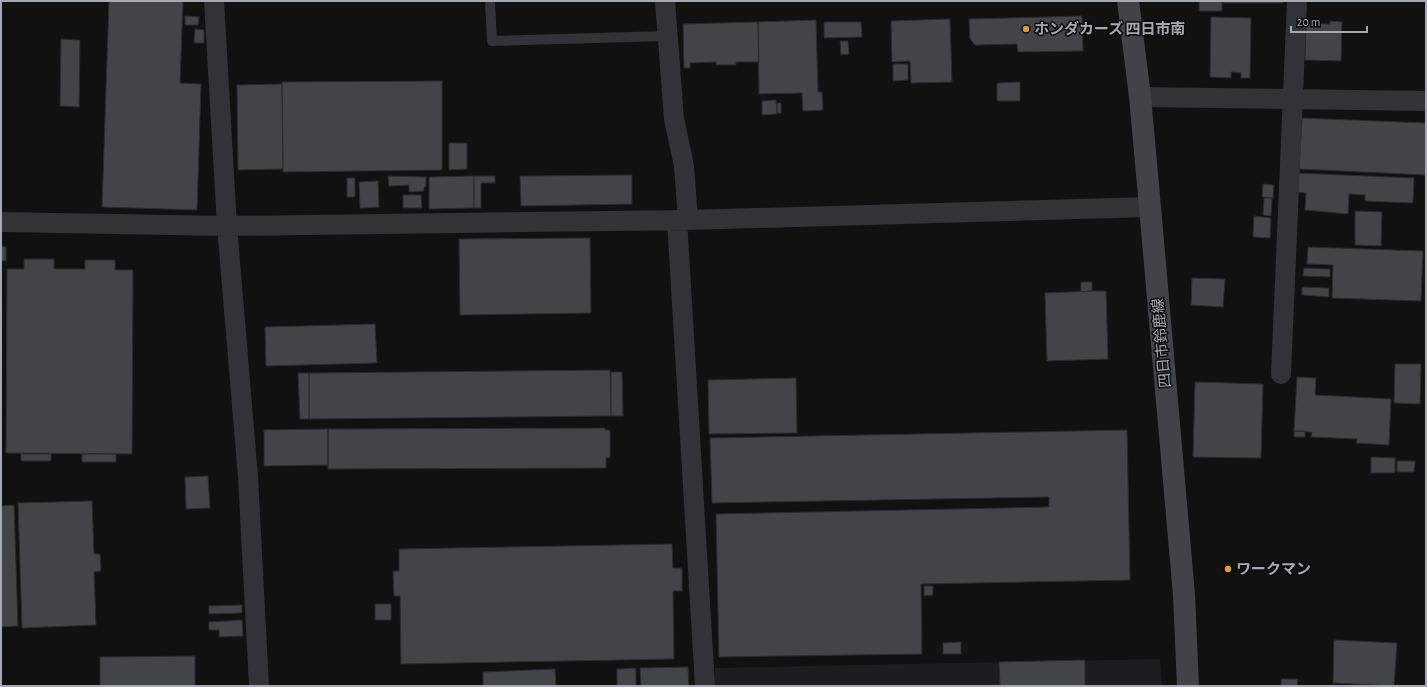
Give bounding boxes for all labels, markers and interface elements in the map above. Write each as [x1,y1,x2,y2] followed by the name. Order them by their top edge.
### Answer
[1291,8,1367,34] scale bar
[1297,16,1320,28] text: 20 m
[1034,20,1186,37] place label: ホンダカーズ 四日市南
[1021,24,1031,34] marker: ホンダカーズ 四日市南
[1150,298,1173,389] street label: 四日市鈴鹿線
[1236,561,1311,577] place label: ワークマン
[1223,564,1233,574] marker: ワークマン

